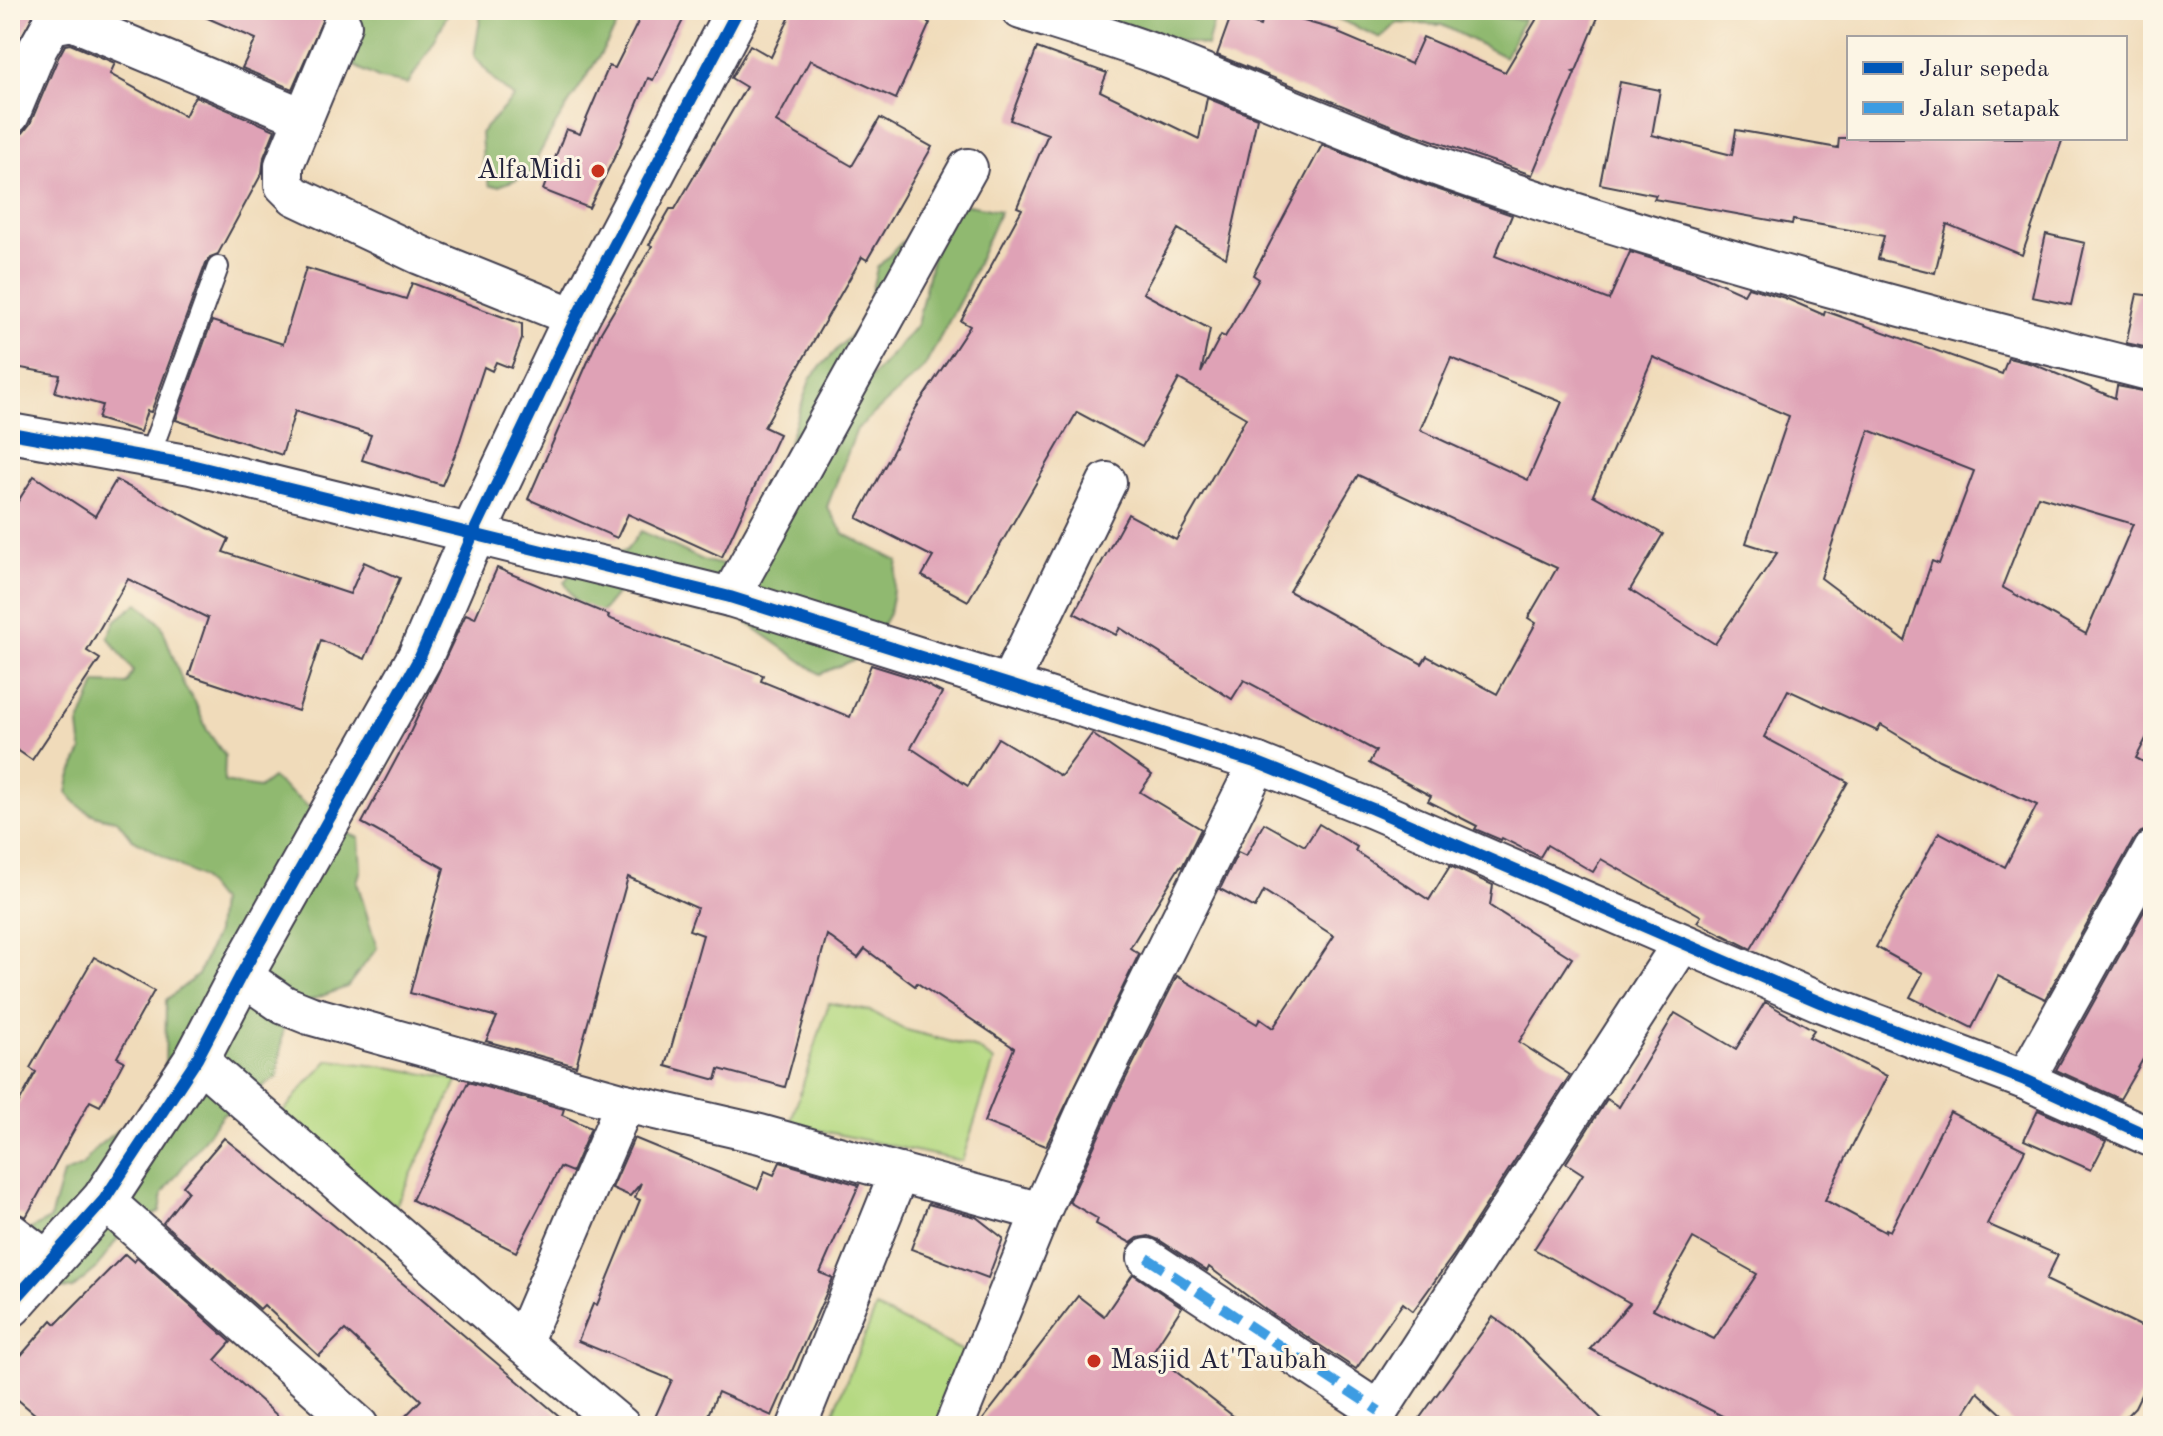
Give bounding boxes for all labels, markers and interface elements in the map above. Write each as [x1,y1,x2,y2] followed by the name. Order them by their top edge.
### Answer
[1847,36,2127,140] legend
[1919,58,2049,82] text: Jalur sepeda
[1919,98,2060,122] text: Jalan setapak
[477,157,582,185] place label: AlfaMidi
[589,162,607,180] marker: AlfaMidi
[1110,1347,1327,1375] place label: Masjid At'Taubah
[1085,1352,1103,1370] marker: Masjid At'Taubah

